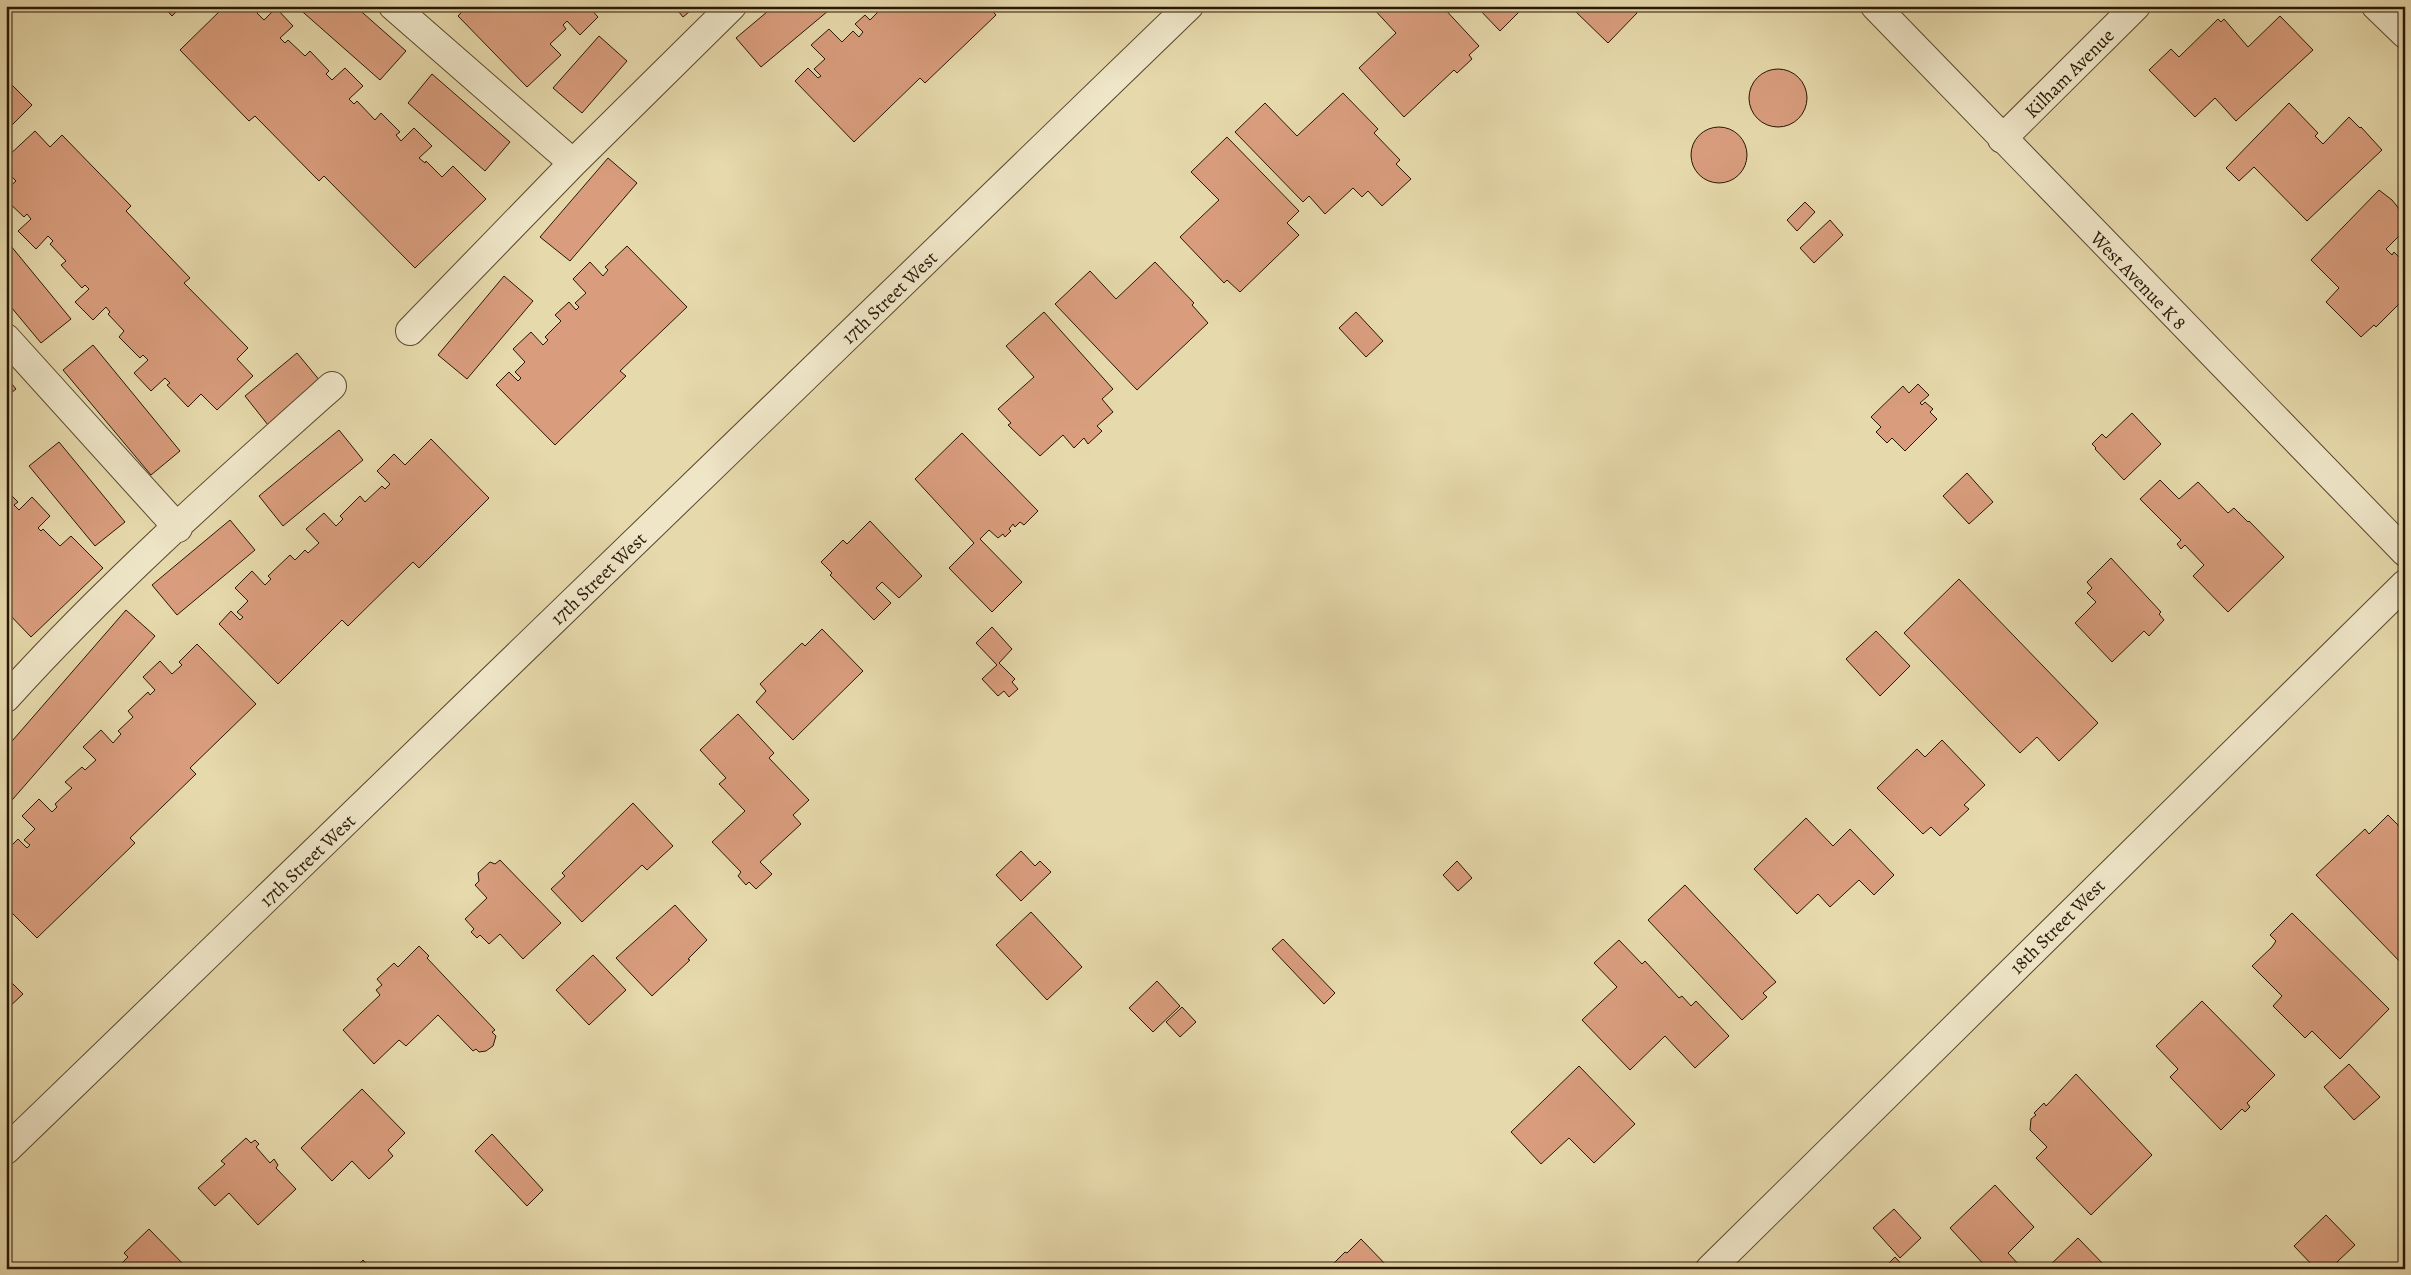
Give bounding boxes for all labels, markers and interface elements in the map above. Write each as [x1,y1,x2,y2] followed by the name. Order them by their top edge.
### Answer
[2019,23,2120,124] street label: Kilham Avenue
[2084,225,2192,336] street label: West Avenue K 8
[836,245,943,350] street label: 17th Street West
[545,526,652,631] street label: 17th Street West
[254,808,361,913] street label: 17th Street West
[2004,873,2111,980] street label: 18th Street West

